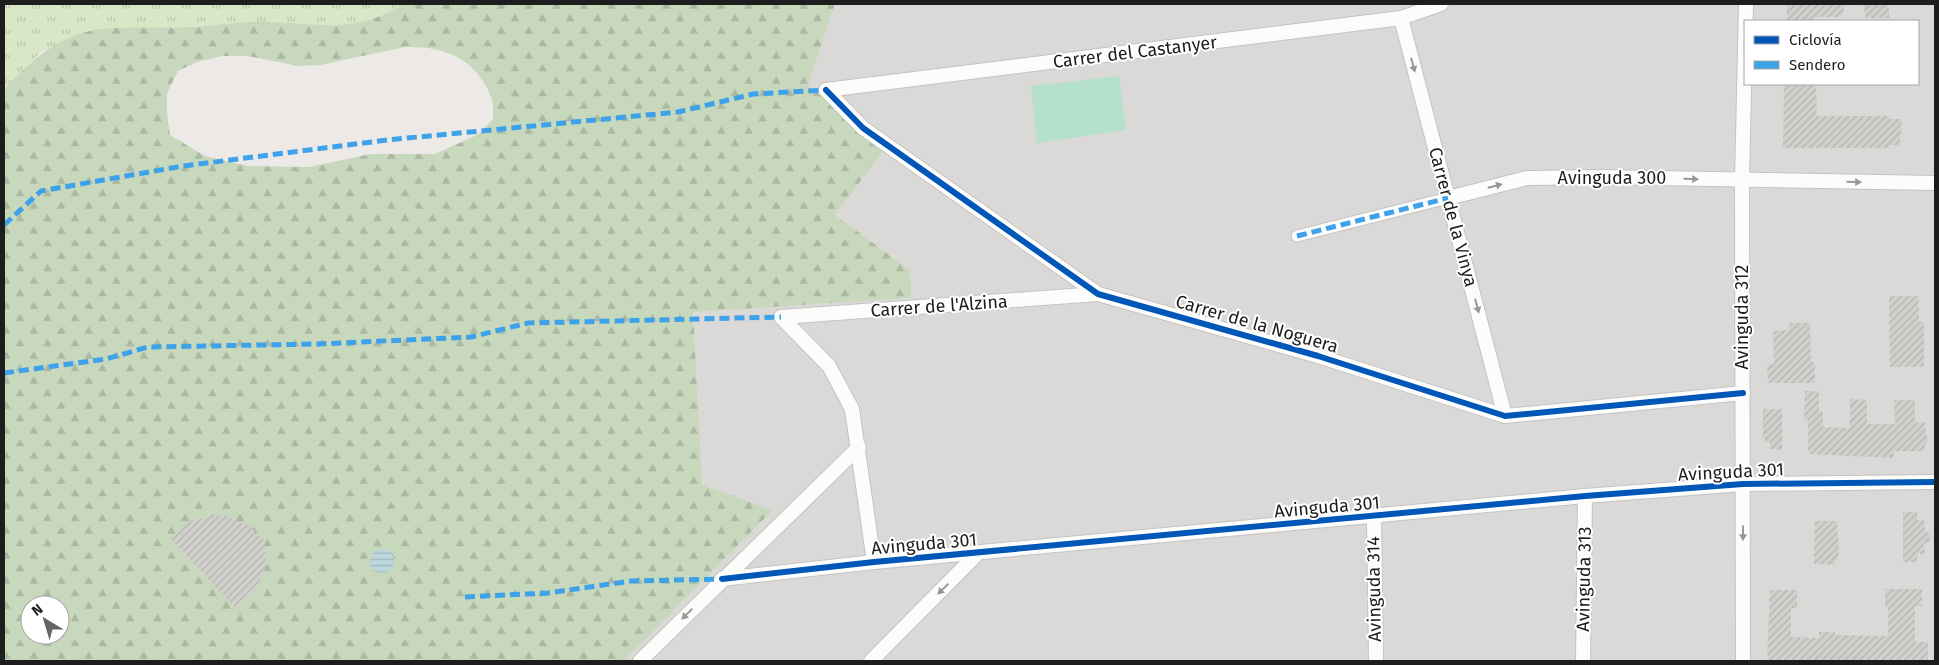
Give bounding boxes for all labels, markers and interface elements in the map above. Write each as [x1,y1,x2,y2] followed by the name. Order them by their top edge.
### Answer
[1744,20,1919,85] legend
[1052,31,1218,73] street label: Carrer del Castanyer
[1789,31,1842,49] text: Ciclovía
[1789,56,1845,74] text: Sendero
[1409,57,1417,72] one-way arrow
[1424,145,1482,289] street label: Carrer de la Vinya
[1558,167,1666,189] street label: Avinguda 300
[1684,175,1700,183] one-way arrow
[1846,178,1862,186] one-way arrow
[1487,182,1502,190] one-way arrow
[1731,264,1753,370] street label: Avinguda 312
[870,290,1008,322] street label: Carrer de l'Alzina
[1173,290,1341,358] street label: Carrer de la Noguera
[1473,299,1481,314] one-way arrow
[1677,458,1785,486] street label: Avinguda 301
[1273,491,1381,523] street label: Avinguda 301
[1739,525,1747,541] one-way arrow
[1572,526,1596,632] street label: Avinguda 313
[870,528,978,560] street label: Avinguda 301
[1362,536,1386,642] street label: Avinguda 314
[937,583,949,595] one-way arrow
[20,595,70,645] north arrow
[28,601,46,620] text: N
[682,607,694,619] one-way arrow

